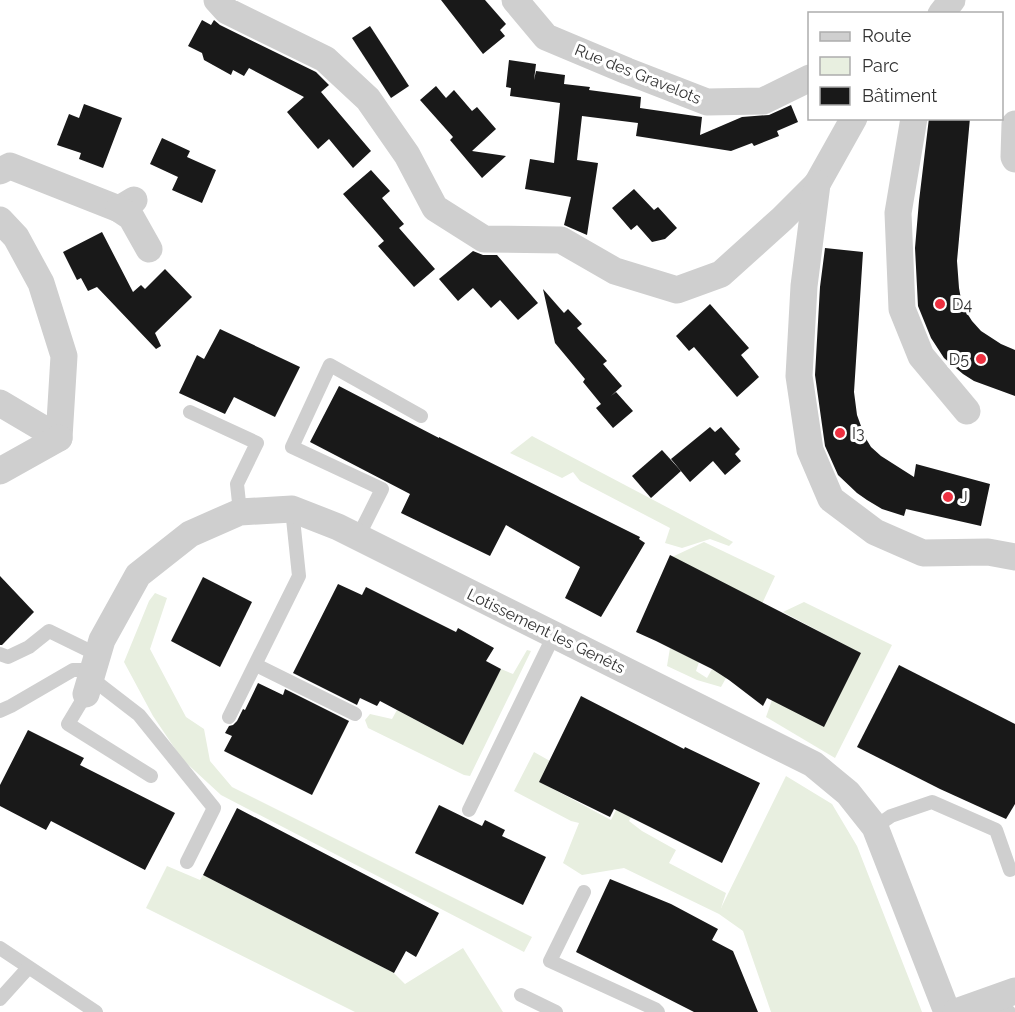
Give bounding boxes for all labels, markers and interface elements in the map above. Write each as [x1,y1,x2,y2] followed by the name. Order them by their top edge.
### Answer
[808,12,1003,120] legend
[862,25,912,46] text: Route
[572,40,704,108] street label: Rue des Gravelots
[862,55,899,76] text: Parc
[862,85,937,106] text: Bâtiment
[952,295,972,314] place label: D4
[933,297,947,311] marker: D4
[949,350,969,369] place label: D5
[974,352,988,366] marker: D5
[852,424,865,443] place label: I3
[833,426,847,440] marker: I3
[960,488,968,507] place label: J
[941,490,955,504] marker: J
[464,585,628,678] street label: Lotissement les Genêts

